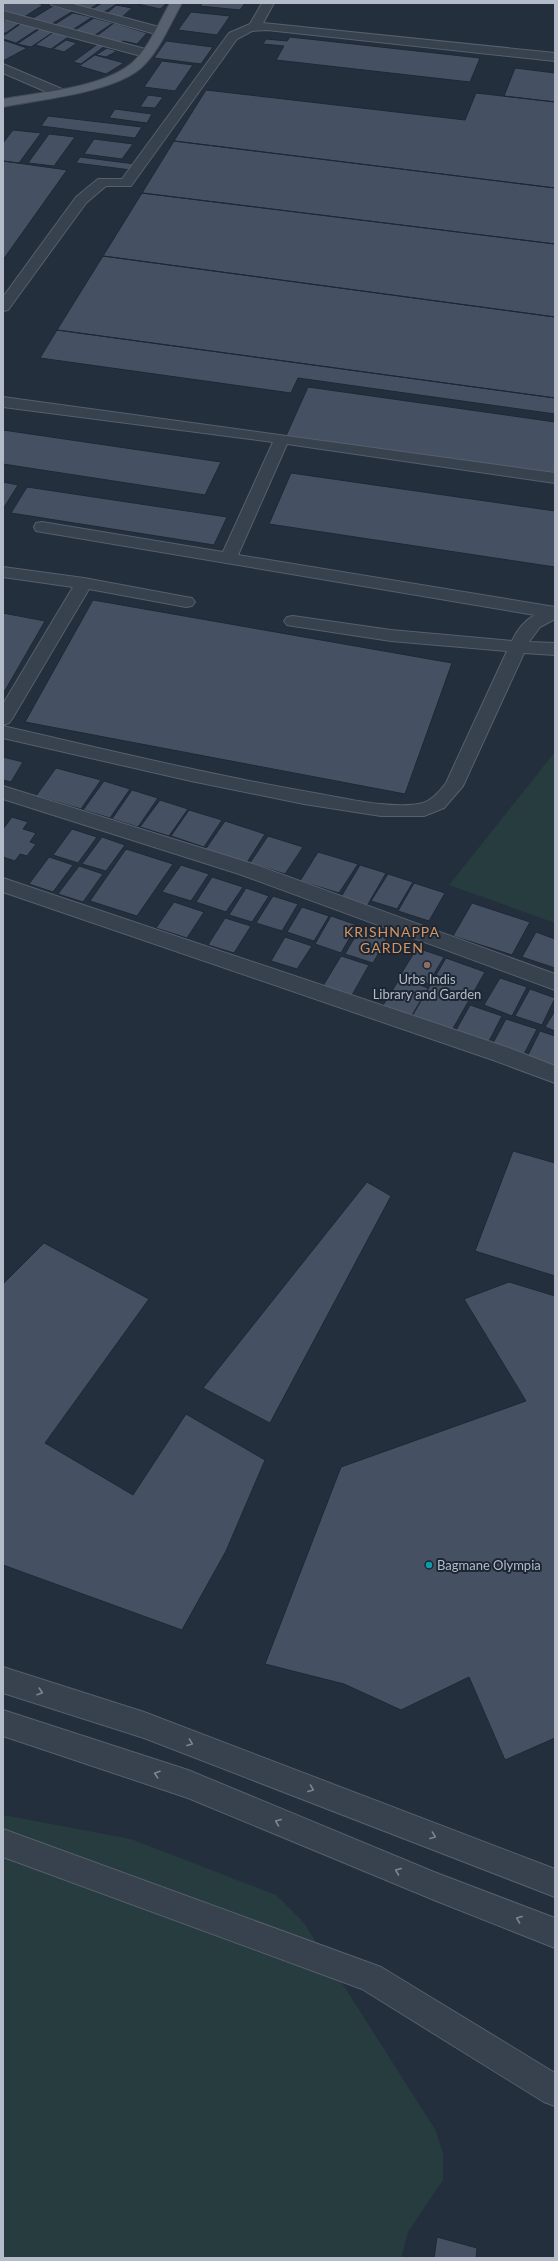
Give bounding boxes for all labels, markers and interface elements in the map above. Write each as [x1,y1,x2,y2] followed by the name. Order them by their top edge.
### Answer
[344,923,440,956] district label: KRISHNAPPA GARDEN
[422,960,432,970] marker: Urbs Indis Library and Garden
[373,971,481,1002] place label: Urbs Indis Library and Garden
[437,1557,541,1573] place label: Bagmane Olympia
[424,1560,434,1570] marker: Bagmane Olympia
[36,1687,43,1696] one-way arrow
[186,1738,193,1746] one-way arrow
[153,1770,160,1779] one-way arrow
[308,1785,315,1793] one-way arrow
[274,1818,281,1826] one-way arrow
[429,1831,436,1839] one-way arrow
[394,1868,401,1876] one-way arrow
[515,1916,522,1924] one-way arrow

